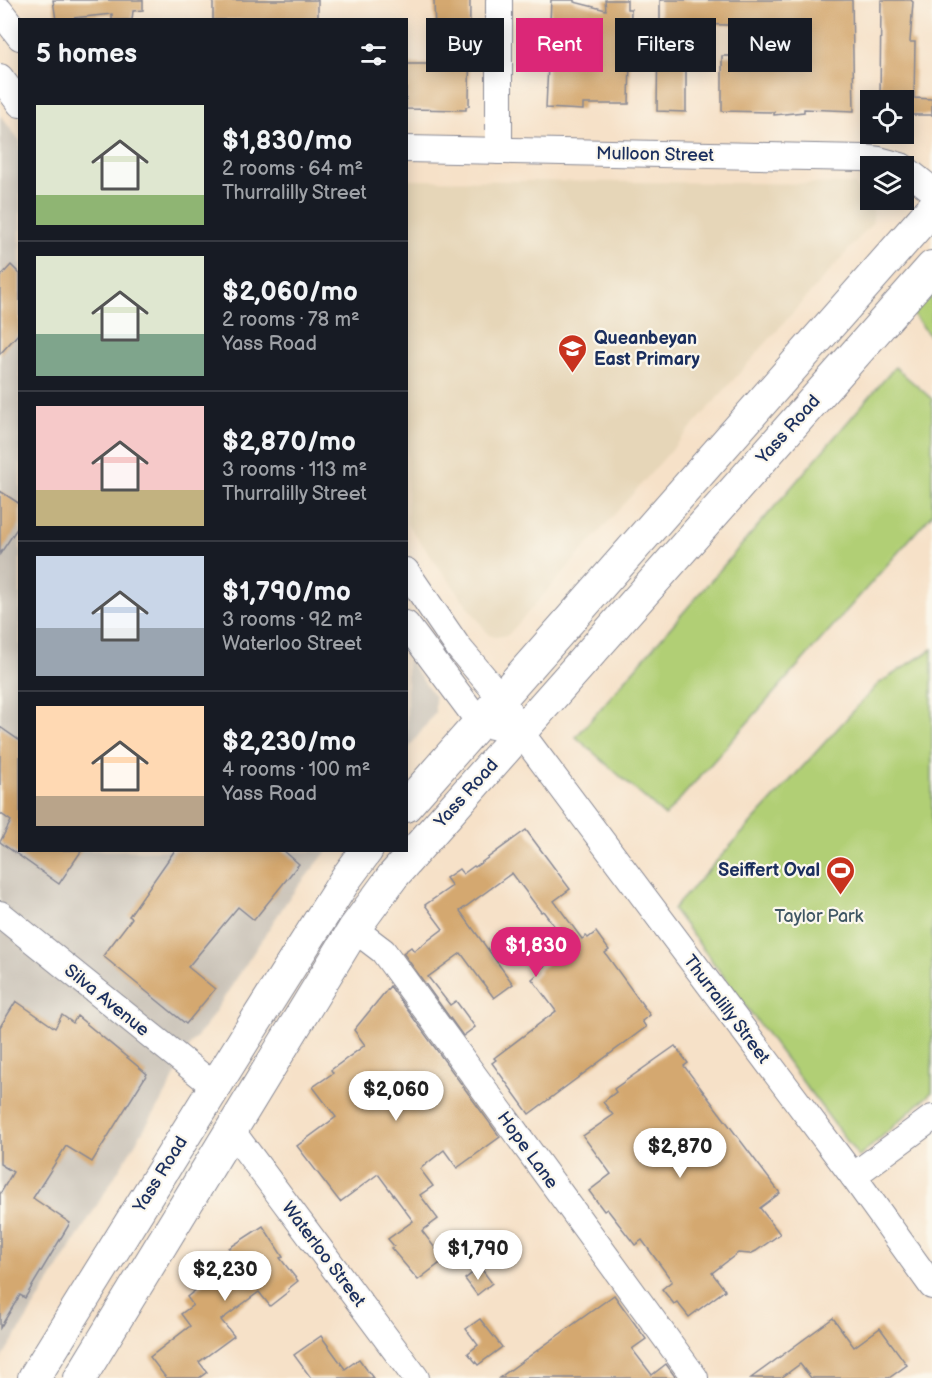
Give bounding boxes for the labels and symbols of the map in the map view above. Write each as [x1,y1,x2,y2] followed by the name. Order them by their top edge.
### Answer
[596,143,715,166] street label: Mulloon Street
[594,328,701,370] place label: Queanbeyan East Primary
[557,332,589,374] school or university icon: Queanbeyan East Primary
[751,391,825,469] street label: Yass Road
[429,755,503,833] street label: Yass Road
[825,854,857,896] sports icon: Seiffert Oval
[718,860,820,881] place label: Seiffert Oval
[775,906,864,927] park label: Taylor Park
[487,927,585,978] pin: $1,830
[679,951,774,1068] street label: Thurralilly Street
[60,960,154,1041] street label: Silva Avenue
[347,1071,445,1122] pin: $2,060
[493,1108,563,1193] street label: Hope Lane
[631,1128,729,1179] pin: $2,870
[128,1132,192,1217] street label: Yass Road
[277,1198,370,1311] street label: Waterloo Street
[429,1230,527,1281] pin: $1,790
[176,1251,274,1302] pin: $2,230

